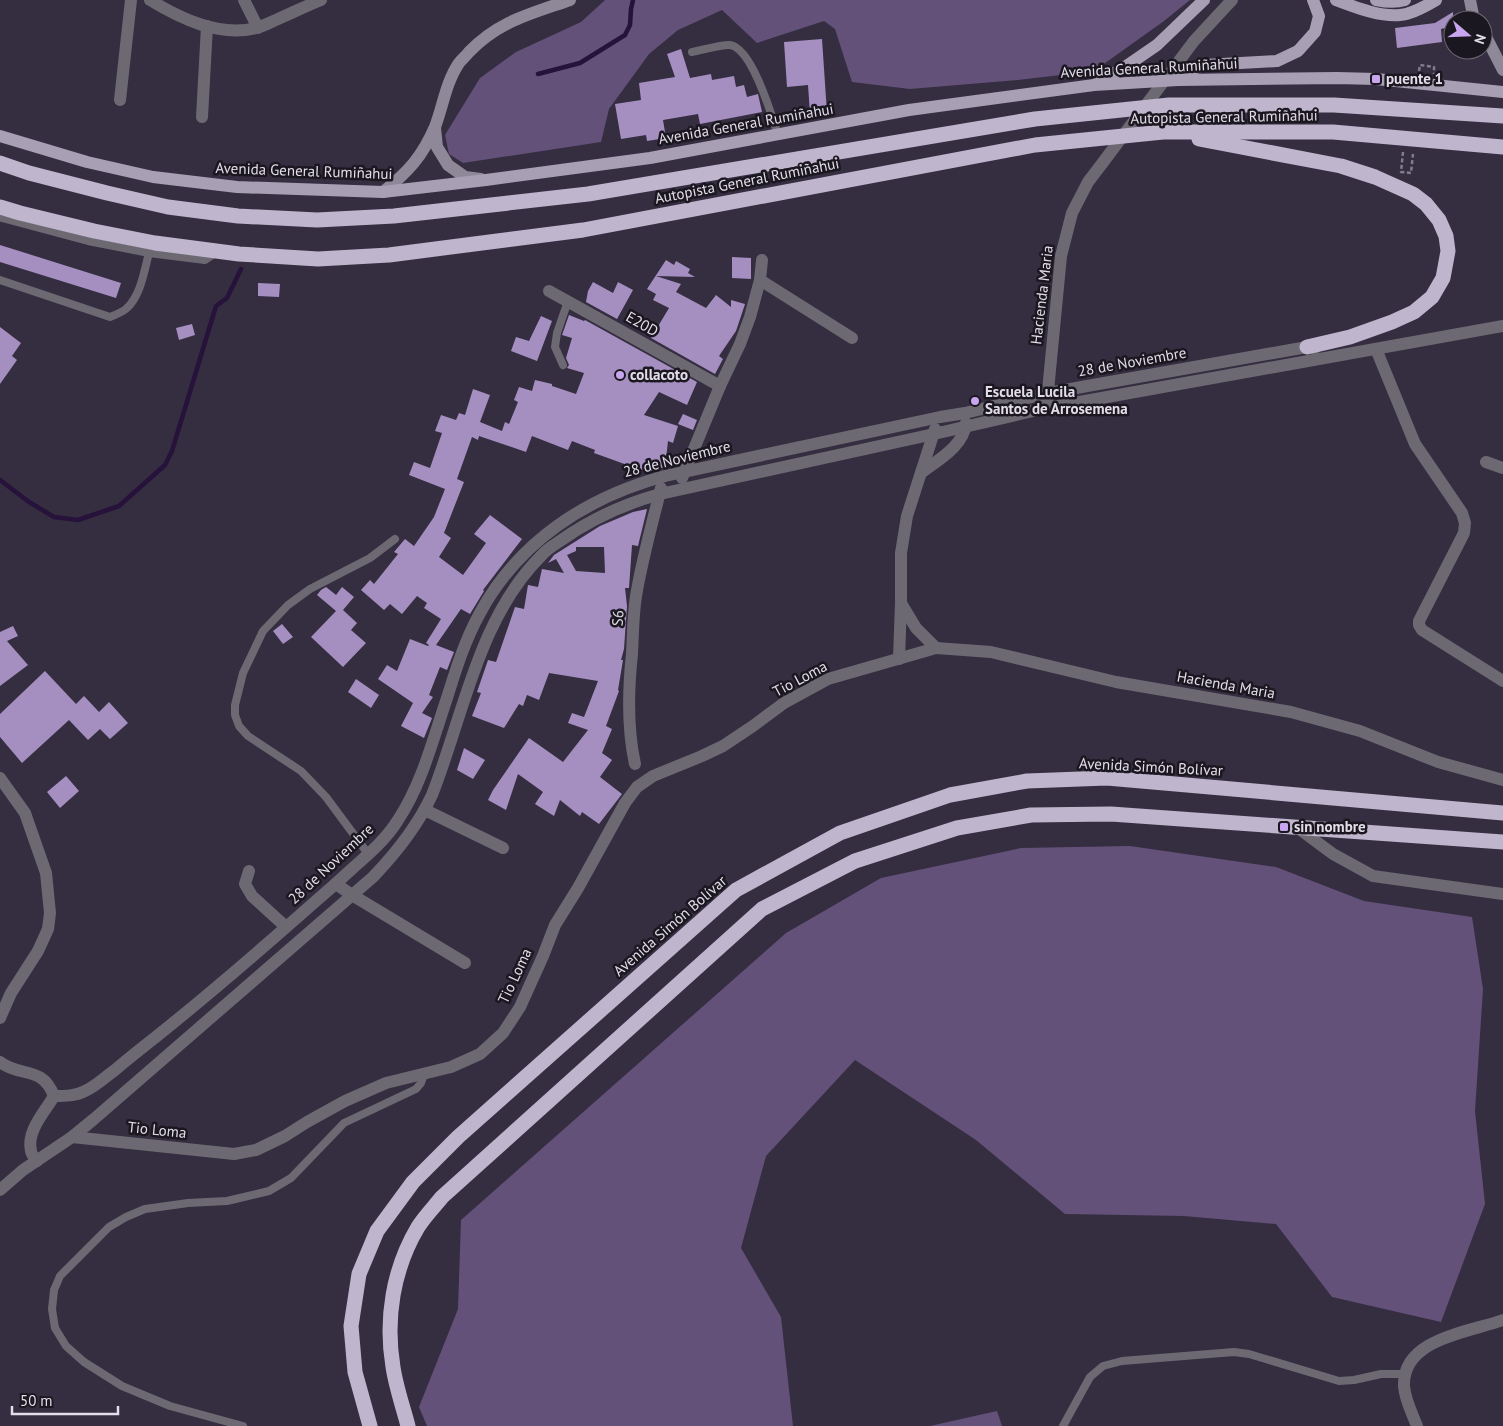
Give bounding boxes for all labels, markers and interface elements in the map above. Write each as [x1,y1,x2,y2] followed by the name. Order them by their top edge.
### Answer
[1443,10,1493,60] north arrow
[1470,32,1490,47] text: N
[1060,53,1238,82] street label: Avenida General Rumiñahui
[1386,69,1443,88] place label: puente 1
[1370,73,1382,85] marker: puente 1
[657,99,835,148] street label: Avenida General Rumiñahui
[1130,105,1318,128] street label: Autopista General Rumiñahui
[653,153,841,208] street label: Autopista General Rumiñahui
[215,158,393,183] street label: Avenida General Rumiñahui
[1026,244,1057,345] street label: Hacienda Maria
[623,307,662,340] street label: E20D
[1076,343,1188,380] street label: 28 de Noviembre
[630,365,688,384] place label: collacoto
[614,369,626,381] marker: collacoto
[985,382,1128,418] place label: Escuela Lucila Santos de Arrosemena
[969,395,981,407] marker: Escuela Lucila Santos de Arrosemena
[621,436,732,481] street label: 28 de Noviembre
[607,609,628,627] street label: S6
[769,656,830,701] street label: Tio Loma
[1175,667,1277,703] street label: Hacienda Maria
[1079,753,1223,780] street label: Avenida Simón Bolívar
[1294,817,1366,836] place label: sin nombre
[284,819,377,908] street label: 28 de Noviembre
[1278,821,1290,833] marker: sin nombre
[609,871,730,980] street label: Avenida Simón Bolívar
[493,945,536,1007] street label: Tio Loma
[127,1117,187,1142] street label: Tio Loma
[12,1384,119,1416] scale bar
[20,1391,53,1410] text: 50 m

